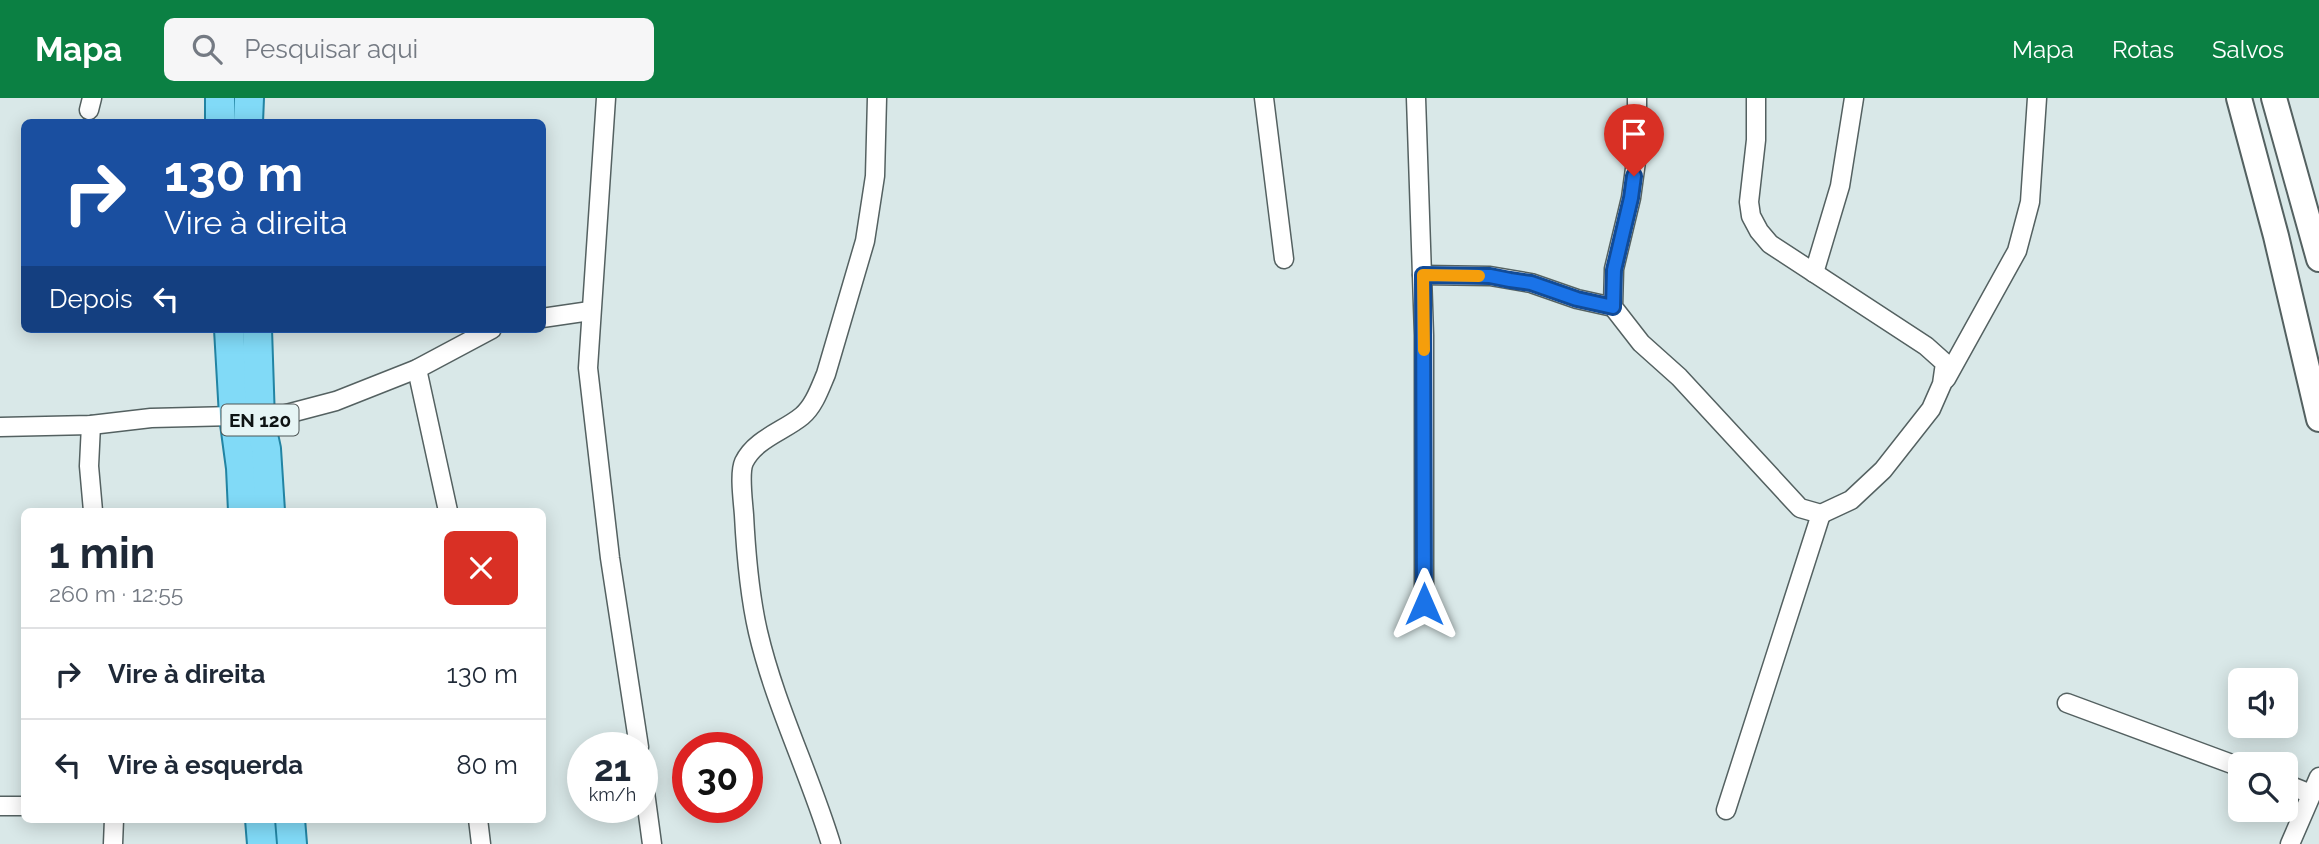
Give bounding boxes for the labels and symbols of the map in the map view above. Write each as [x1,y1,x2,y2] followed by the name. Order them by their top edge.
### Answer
[1604,104,1664,176] pin
[222,404,298,436] road number: EN 120
[1387,567,1461,641] position arrow
[672,732,763,823] speed limit sign: 30

